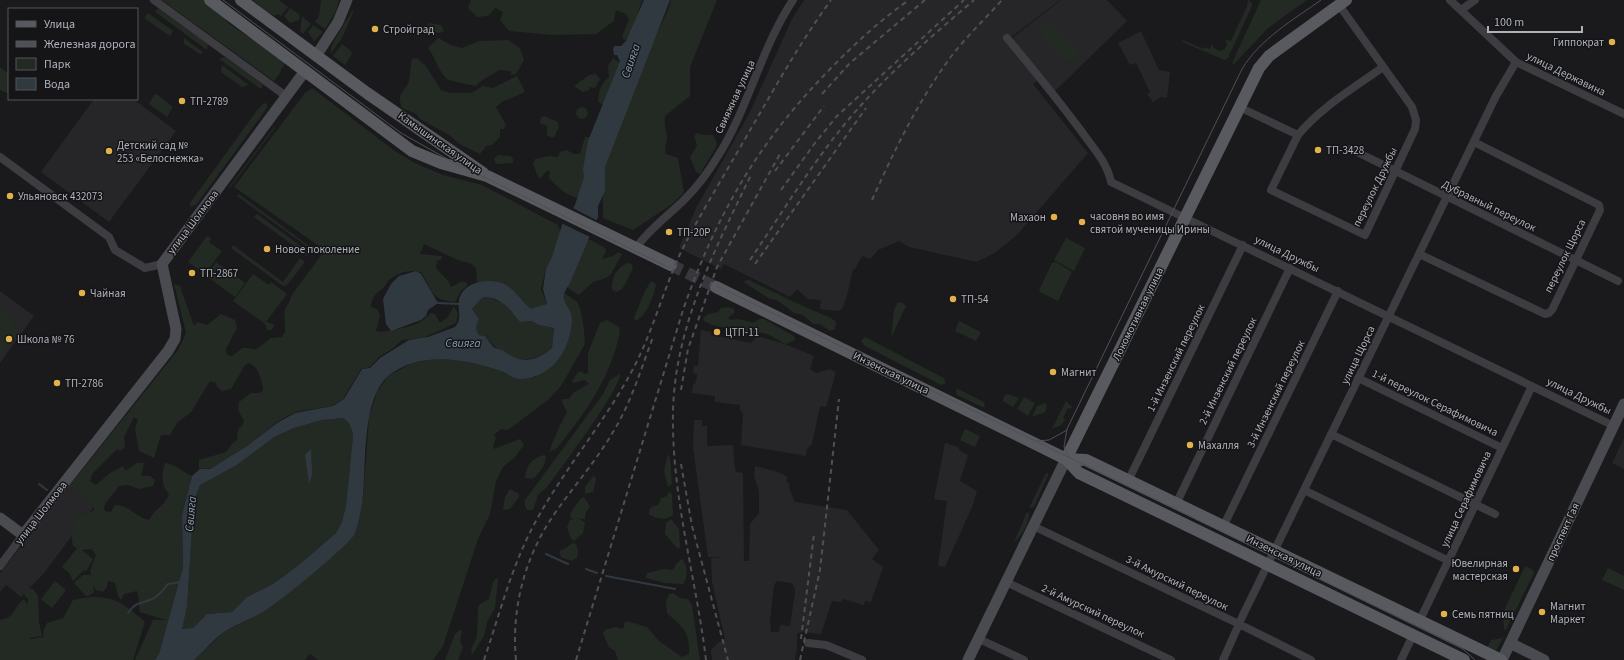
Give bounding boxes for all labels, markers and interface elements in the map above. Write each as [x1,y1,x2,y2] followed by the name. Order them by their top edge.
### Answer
[8,8,138,100] legend
[1488,8,1582,34] scale bar
[1494,14,1524,31] text: 100 m
[44,16,75,33] text: Улица
[383,22,434,37] place label: Стройград
[370,24,380,34] marker: Стройград
[1553,35,1604,50] place label: Гиппократ
[44,36,136,53] text: Железная дорога
[1607,37,1617,47] marker: Гиппократ
[617,41,645,81] water label: Свияга
[1524,48,1608,100] street label: улица Державина
[44,56,70,73] text: Парк
[711,58,759,136] street label: Свияжная улица
[44,76,70,93] text: Вода
[190,94,228,109] place label: ТП-2789
[177,96,187,106] marker: ТП-2789
[395,108,485,178] street label: Камышинская улица
[117,138,204,166] place label: Детский сад № 253 «Белоснежка»
[1326,143,1365,158] place label: ТП-3428
[1313,145,1323,155] marker: ТП-3428
[1349,145,1401,229] street label: переулок Дружбы
[104,146,114,156] marker: Детский сад № 253 «Белоснежка»
[1440,177,1539,236] street label: Дубравный переулок
[164,187,222,257] street label: улица Шолмова
[18,189,103,204] place label: Ульяновск 432073
[5,191,15,201] marker: Ульяновск 432073
[1090,209,1210,237] place label: часовня во имя святой мученицы Ирины
[1010,210,1046,225] place label: Махаон
[1049,212,1059,222] marker: Махаон
[1077,217,1087,227] marker: часовня во имя святой мученицы Ирины
[1541,217,1589,295] street label: переулок Щорса
[677,225,711,240] place label: ТП-20Р
[664,227,674,237] marker: ТП-20Р
[1252,232,1322,276] street label: улица Дружбы
[275,242,360,257] place label: Новое поколение
[262,244,272,254] marker: Новое поколение
[1109,265,1167,363] street label: Локомотивная улица
[200,266,238,281] place label: ТП-2867
[187,268,197,278] marker: ТП-2867
[90,286,126,301] place label: Чайная
[77,288,87,298] marker: Чайная
[961,292,989,307] place label: ТП-54
[948,294,958,304] marker: ТП-54
[1143,301,1209,414] street label: 1-й Инзенский переулок
[1195,314,1261,427] street label: 2-й Инзенский переулок
[1337,323,1379,387] street label: улица Щорса
[725,325,759,340] place label: ЦТП-11
[712,327,722,337] marker: ЦТП-11
[17,332,75,347] place label: Школа № 76
[4,334,14,344] marker: Школа № 76
[445,335,481,352] water label: Свияга
[1243,337,1309,450] street label: 3-й Инзенский переулок
[851,348,931,398] street label: Инзенская улица
[1061,365,1097,380] place label: Магнит
[1370,366,1500,440] street label: 1-й переулок Серафимовича
[1048,367,1058,377] marker: Магнит
[1544,374,1614,418] street label: улица Дружбы
[65,376,104,391] place label: ТП-2786
[52,378,62,388] marker: ТП-2786
[1198,438,1239,453] place label: Махалля
[1185,440,1195,450] marker: Махалля
[1437,448,1495,550] street label: улица Серафимовича
[12,478,70,548] street label: улица Шолмова
[181,495,201,532] water label: Свияга
[1543,500,1583,564] street label: проспект Гая
[1244,531,1324,581] street label: Инзенская улица
[1123,552,1231,615] street label: 3-й Амурский переулок
[1451,556,1508,584] place label: Ювелирная мастерская
[1511,564,1521,574] marker: Ювелирная мастерская
[1039,581,1147,642] street label: 2-й Амурский переулок
[1550,599,1586,627] place label: Магнит Маркет
[1452,607,1514,622] place label: Семь пятниц
[1537,607,1547,617] marker: Магнит Маркет
[1439,609,1449,619] marker: Семь пятниц

